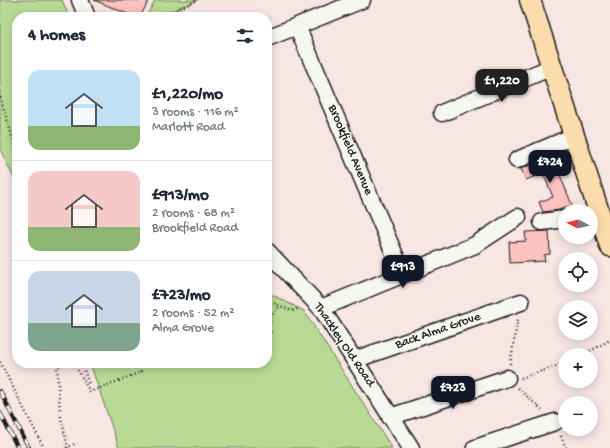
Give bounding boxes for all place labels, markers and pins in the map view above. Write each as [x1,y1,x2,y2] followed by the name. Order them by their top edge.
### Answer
[469,69,535,103] pin: £1,220
[526,150,574,184] pin: £724
[379,255,427,289] pin: £913
[429,376,477,410] pin: £723

